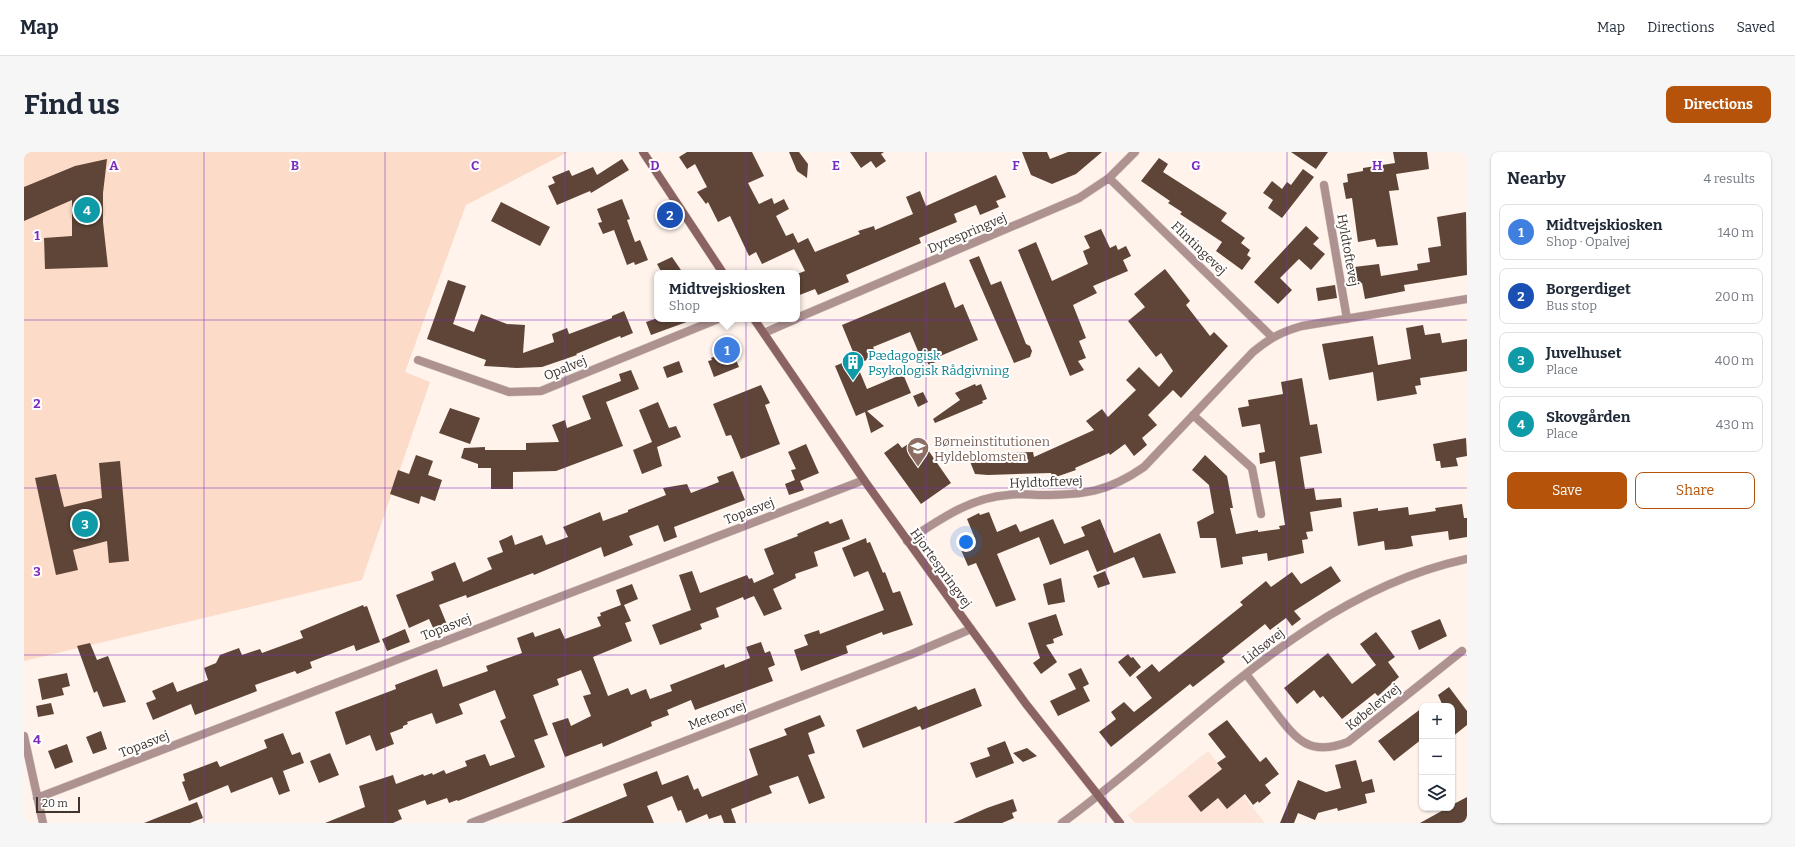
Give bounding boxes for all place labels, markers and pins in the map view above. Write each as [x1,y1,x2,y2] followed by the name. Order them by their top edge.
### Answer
[74,195,100,225] pin: 4
[657,200,683,230] pin: 2
[714,335,740,365] pin: 1
[868,348,1009,378] place label: Pædagogisk Psykologisk Rådgivning
[840,349,866,382] building icon: Pædagogisk Psykologisk Rådgivning
[934,434,1051,464] place label: Børneinstitutionen Hyldeblomsten
[905,435,931,468] school or university icon: Børneinstitutionen Hyldeblomsten
[72,509,98,539] pin: 3

